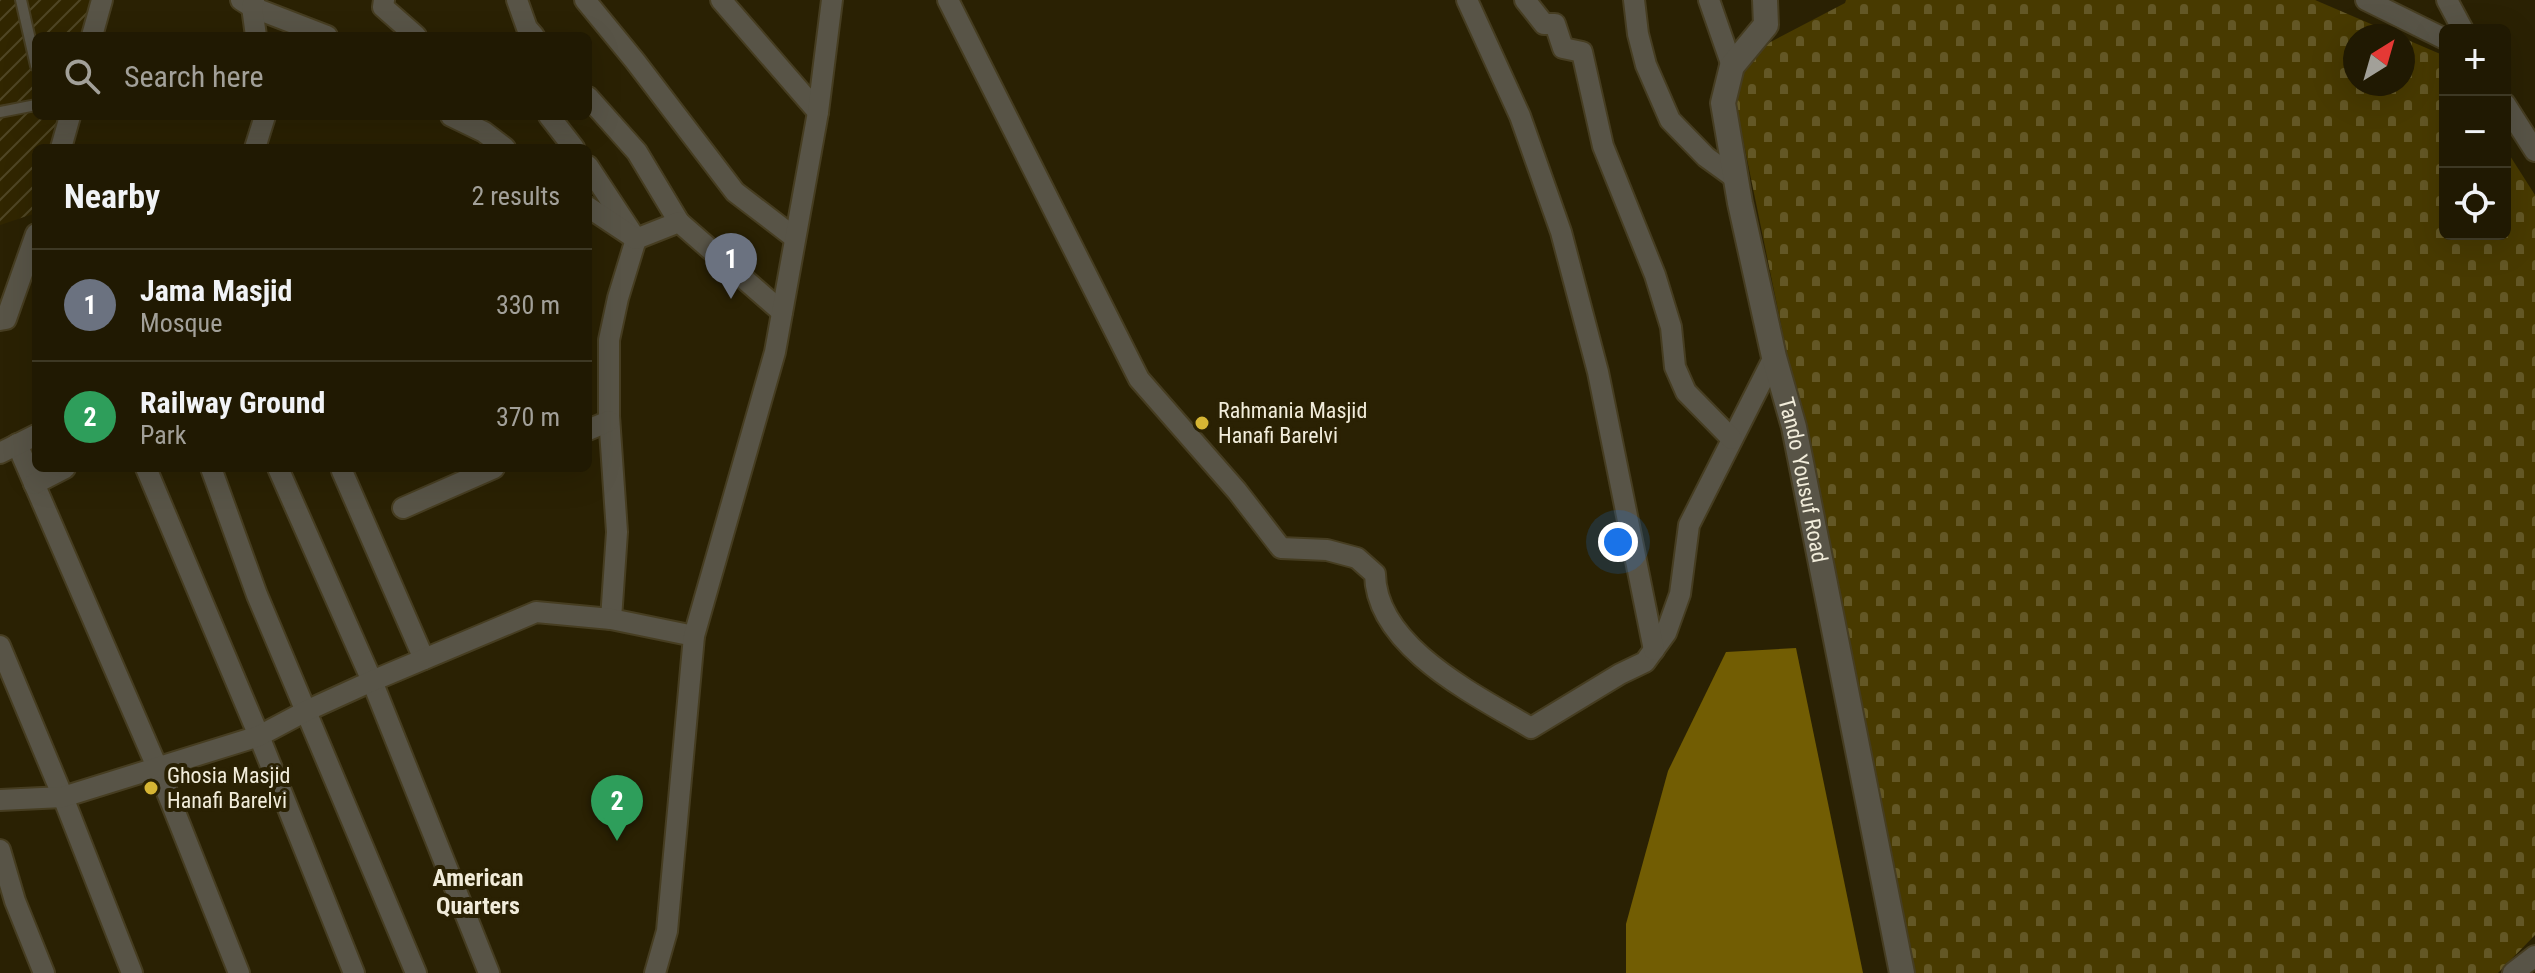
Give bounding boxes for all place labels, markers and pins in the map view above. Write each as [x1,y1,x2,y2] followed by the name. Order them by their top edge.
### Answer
[705,233,757,299] pin: 1
[1218,398,1367,448] place label: Rahmania Masjid Hanafi Barelvi
[1193,414,1211,432] marker: Rahmania Masjid Hanafi Barelvi
[167,763,290,813] place label: Ghosia Masjid Hanafi Barelvi
[591,775,643,841] pin: 2
[142,779,160,797] marker: Ghosia Masjid Hanafi Barelvi

